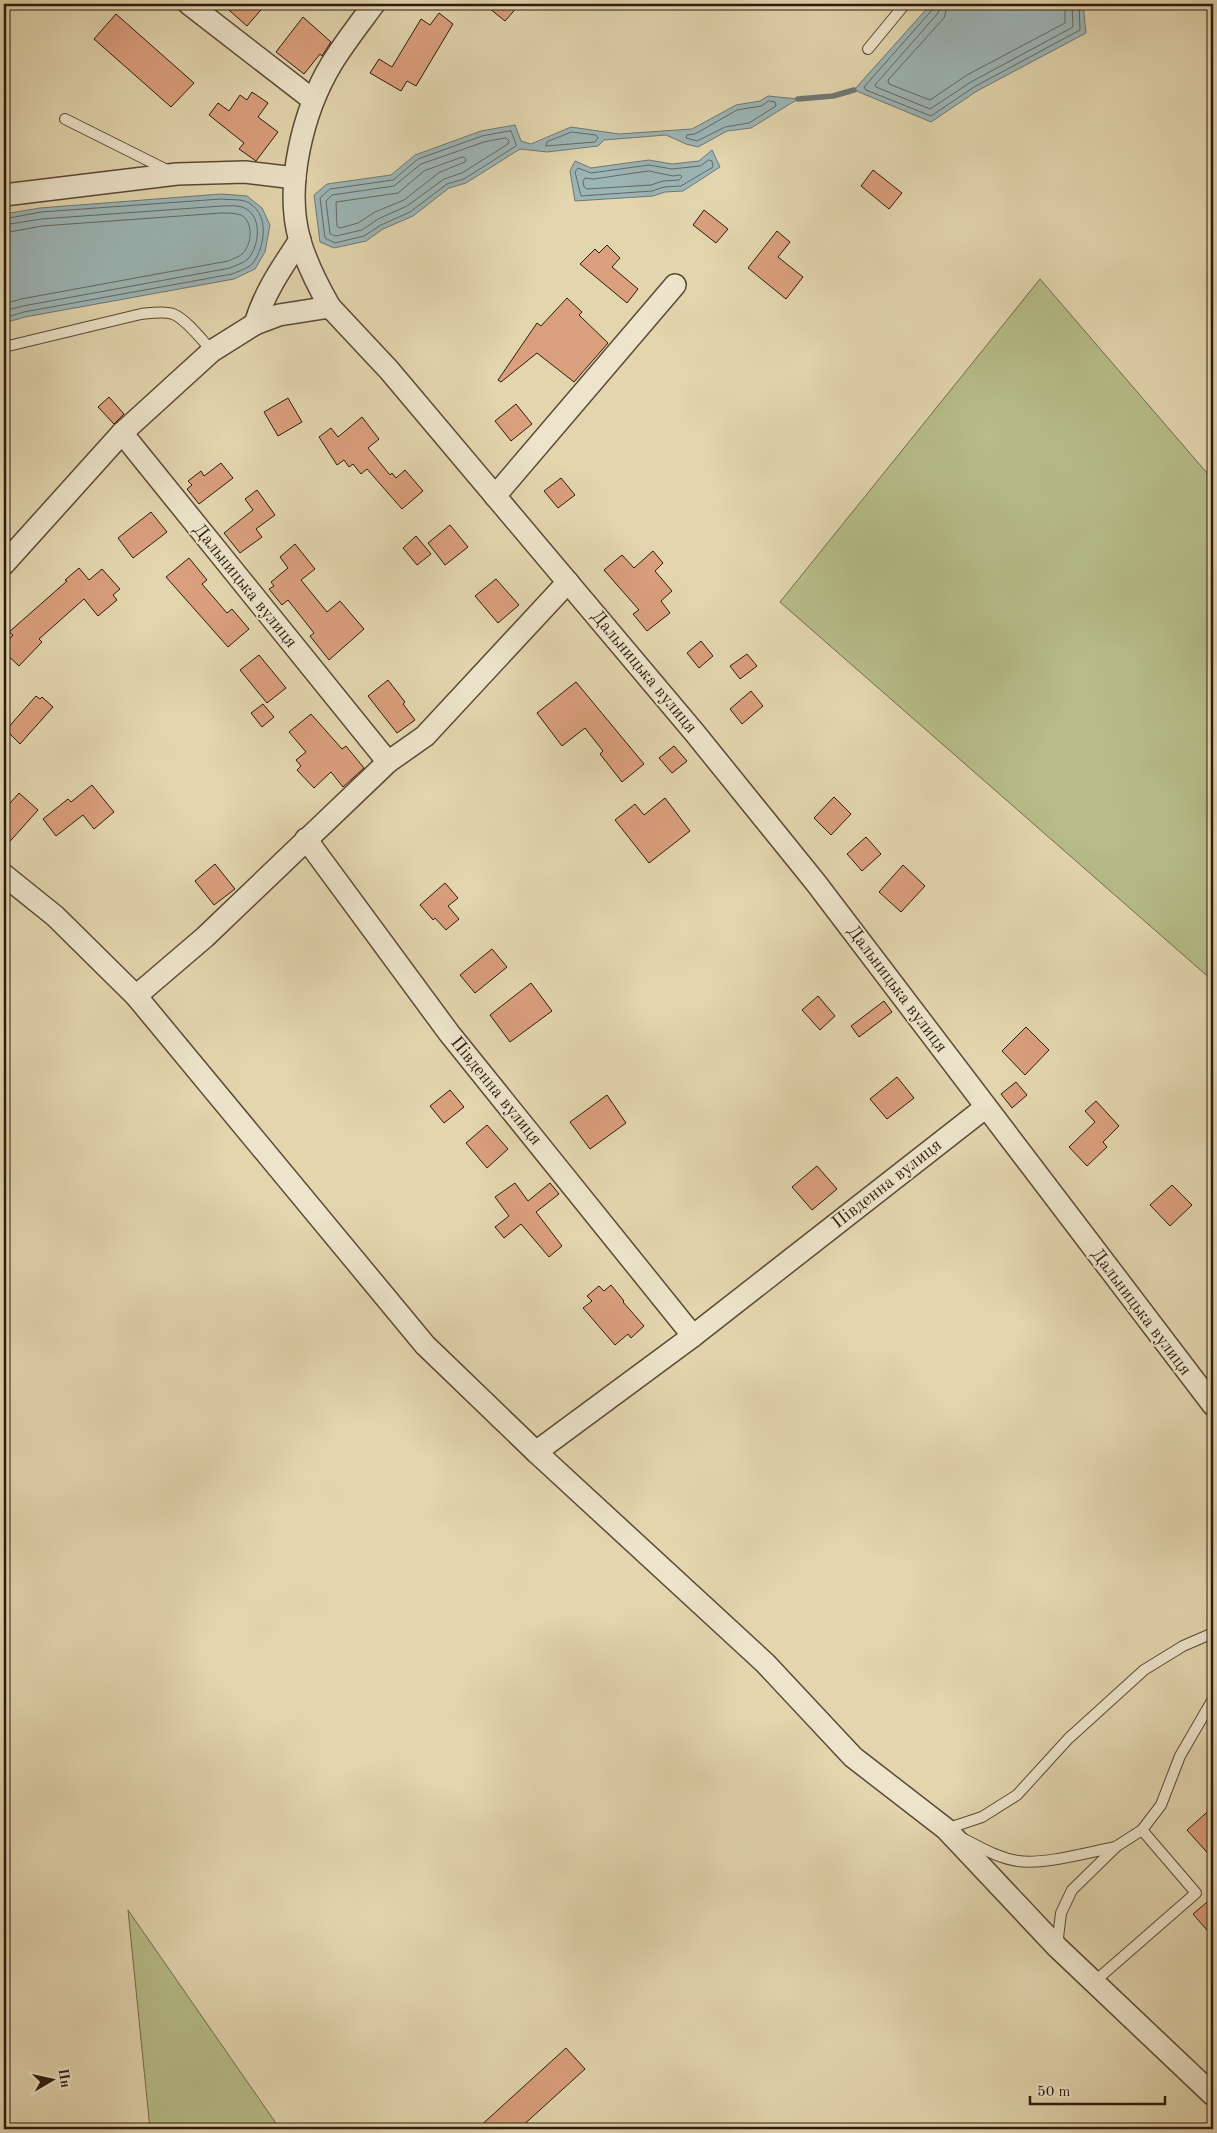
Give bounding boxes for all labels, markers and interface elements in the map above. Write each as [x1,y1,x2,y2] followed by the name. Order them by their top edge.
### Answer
[190,521,300,651] street label: Дальницька вулиця
[588,607,700,737] street label: Дальницька вулиця
[844,922,950,1056] street label: Дальницька вулиця
[447,1033,545,1149] street label: Південна вулиця
[829,1136,945,1232] street label: Південна вулиця
[1088,1245,1194,1379] street label: Дальницька вулиця
[28,2056,78,2106] north arrow
[55,2067,72,2089] text: Пн
[1030,2073,1164,2105] scale bar
[1037,2085,1071,2100] text: 50 m

